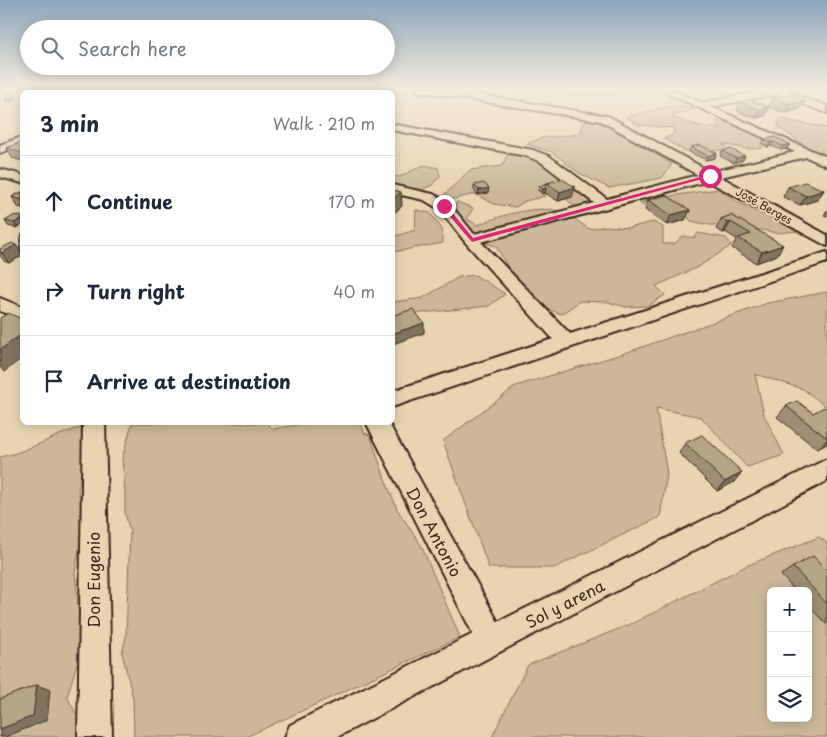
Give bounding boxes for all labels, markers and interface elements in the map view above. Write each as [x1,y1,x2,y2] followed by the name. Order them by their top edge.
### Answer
[20,20,395,75] search box
[38,34,66,62] icon: search
[78,34,187,62] text: Search here
[40,107,99,139] text: 3 min
[273,111,375,135] text: Walk · 210 m
[699,165,722,188] route start
[733,183,796,228] street label: José Berges
[40,187,68,215] icon: ahead
[87,187,173,215] text: Continue
[329,189,375,213] text: 170 m
[433,195,456,218] route end
[40,277,68,305] icon: right
[87,277,185,305] text: Turn right
[333,279,375,303] text: 40 m
[40,367,68,395] icon: arrive
[87,367,291,395] text: Arrive at destination
[401,482,469,581] street label: Don Antonio
[81,532,105,628] street label: Don Eugenio
[521,573,608,633] street label: Sol y arena
[767,587,812,722] map controls
[767,587,812,632] button: +
[767,632,812,677] button: −
[767,677,812,722] button: layers

